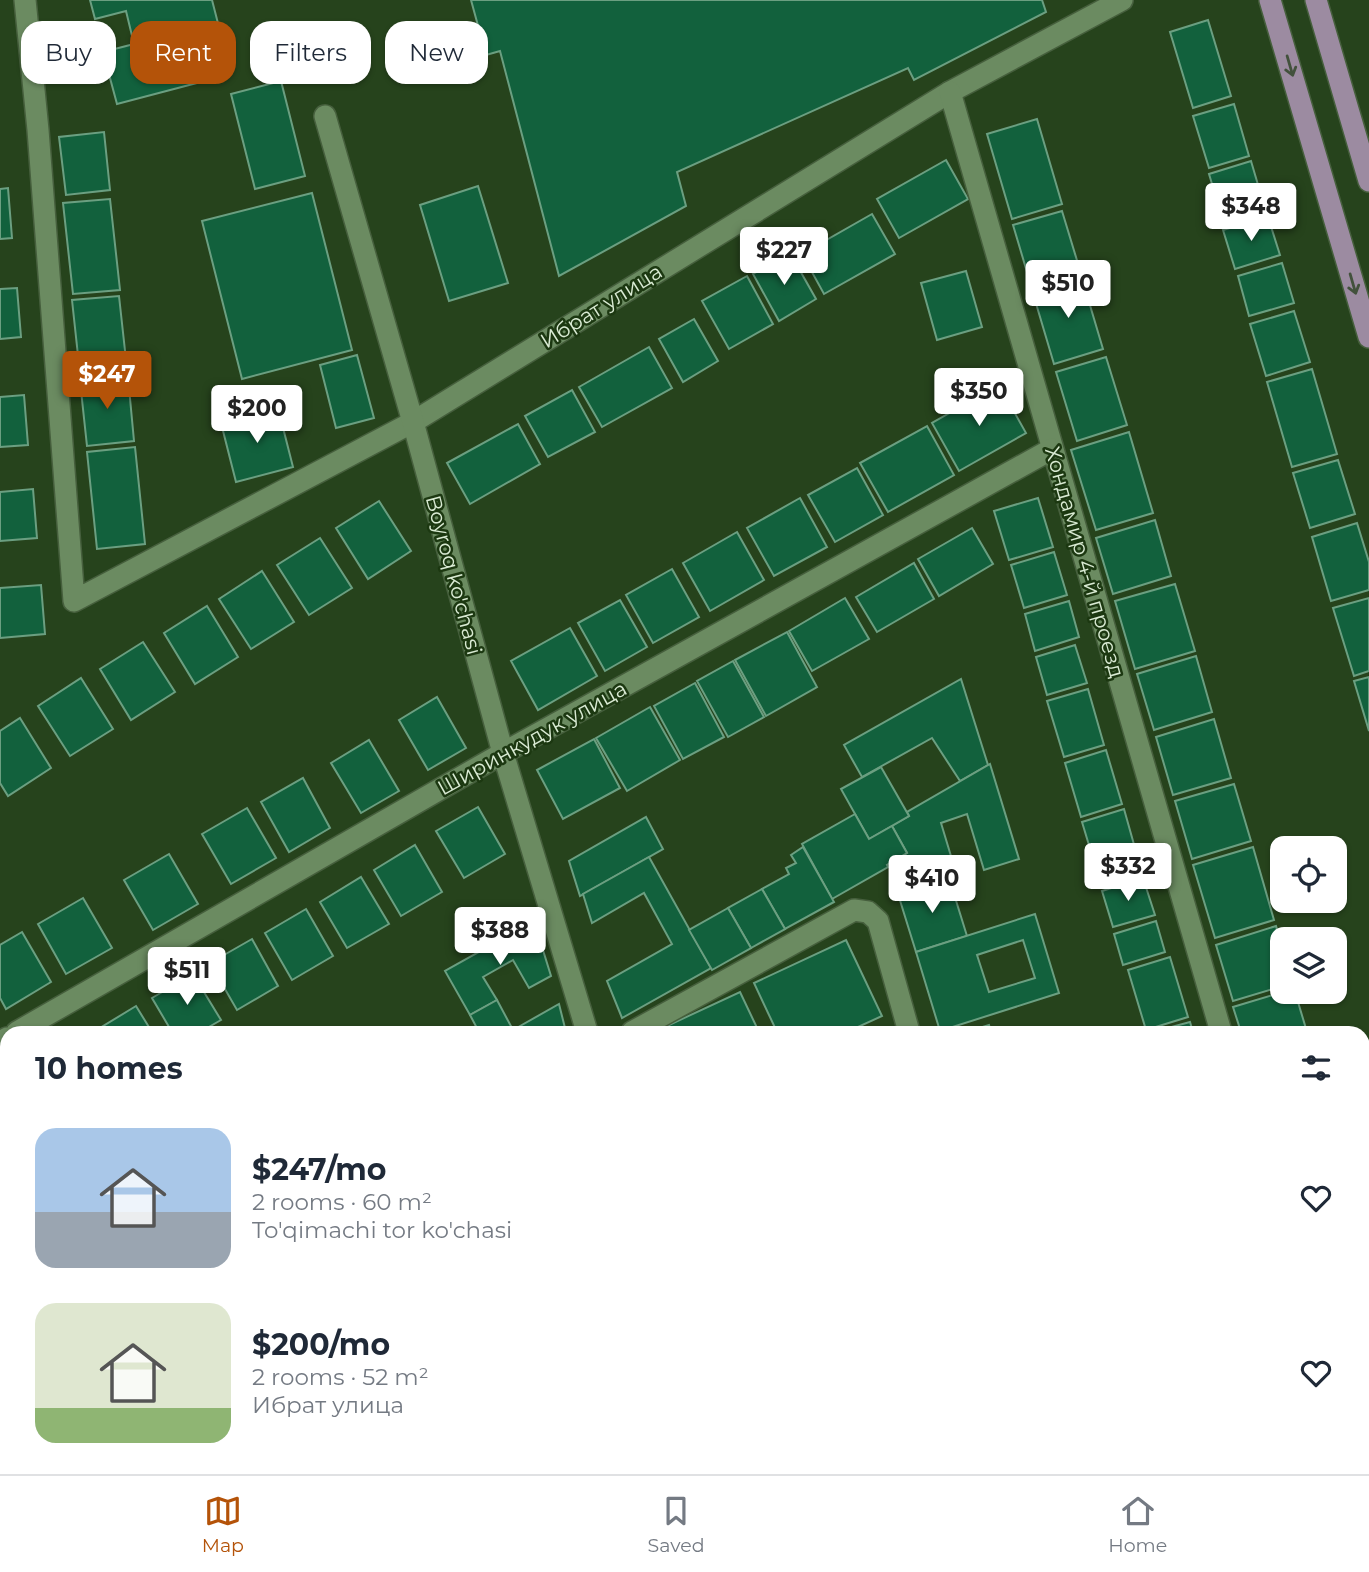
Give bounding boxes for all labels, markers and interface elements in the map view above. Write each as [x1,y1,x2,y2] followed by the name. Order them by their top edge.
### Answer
[21,21,116,84] chip: Buy
[130,21,236,84] chip: Rent
[250,21,371,84] chip: Filters
[385,21,488,84] chip: New
[1284,54,1297,76] one-way arrow
[1210,184,1292,243] pin: $348
[1221,192,1281,220] text: $348
[743,228,825,287] pin: $227
[756,236,812,264] text: $227
[536,259,666,353] street label: Ибрат улица
[1027,260,1109,320] pin: $510
[1042,269,1095,297] text: $510
[1348,273,1361,295] one-way arrow
[66,352,148,411] pin: $247
[78,360,136,388] text: $247
[938,368,1020,428] pin: $350
[950,377,1008,405] text: $350
[216,386,298,445] pin: $200
[227,394,287,422] text: $200
[1040,444,1130,680] street label: Хондамир 4-й проезд
[421,492,487,658] street label: Boyroq ko'chasi
[433,676,631,800] street label: Ширинкудук улица
[1270,836,1347,1004] map controls
[1270,836,1347,913] button: locate
[1087,844,1169,903] pin: $332
[1100,852,1156,880] text: $332
[891,856,973,915] pin: $410
[905,864,959,892] text: $410
[459,908,541,967] pin: $388
[471,916,529,944] text: $388
[1270,927,1347,1004] button: layers
[146,948,228,1007] pin: $511
[164,956,210,984] text: $511
[1297,1049,1335,1087] icon: filters
[35,1050,183,1087] text: 10 homes
[252,1151,387,1188] text: $247/mo
[91,1156,175,1240] icon: home
[1297,1179,1335,1217] icon: heart
[252,1188,432,1216] text: 2 rooms · 60 m²
[252,1216,512,1244] text: To'qimachi tor ko'chasi
[252,1326,390,1363] text: $200/mo
[91,1331,175,1415] icon: home
[1297,1354,1335,1392] icon: heart
[252,1363,429,1391] text: 2 rooms · 52 m²
[252,1391,404,1419] text: Ибрат улица
[202,1492,244,1557] tab: Map
[648,1492,705,1557] tab: Saved
[1108,1492,1167,1557] tab: Home

